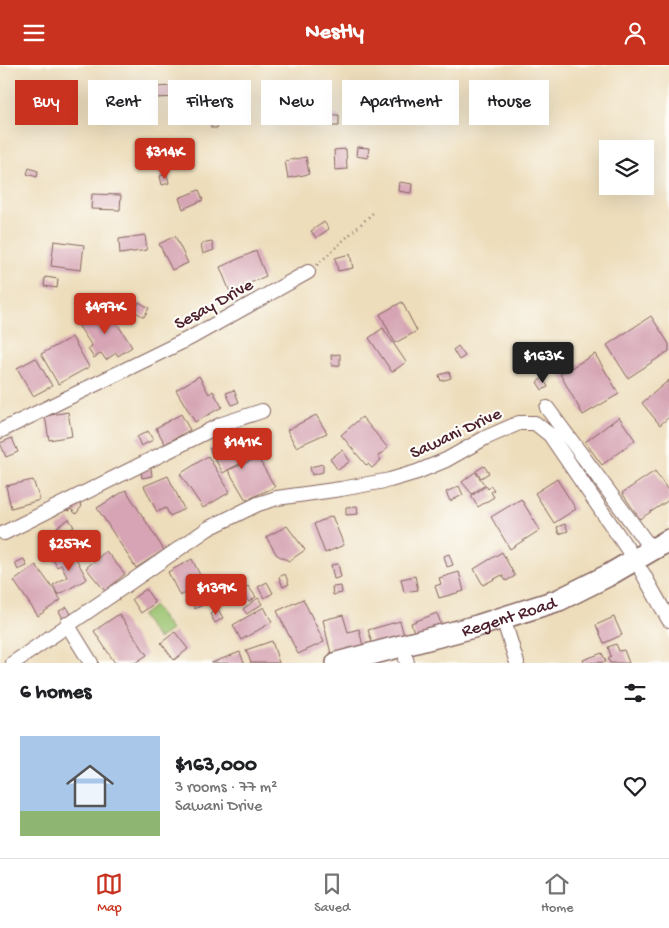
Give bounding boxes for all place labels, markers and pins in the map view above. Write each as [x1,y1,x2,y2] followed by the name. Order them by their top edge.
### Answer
[130,137,200,180] pin: $314K
[70,293,140,335] pin: $497K
[508,341,578,384] pin: $163K
[207,427,277,470] pin: $141K
[34,529,104,572] pin: $257K
[181,573,251,616] pin: $139K

